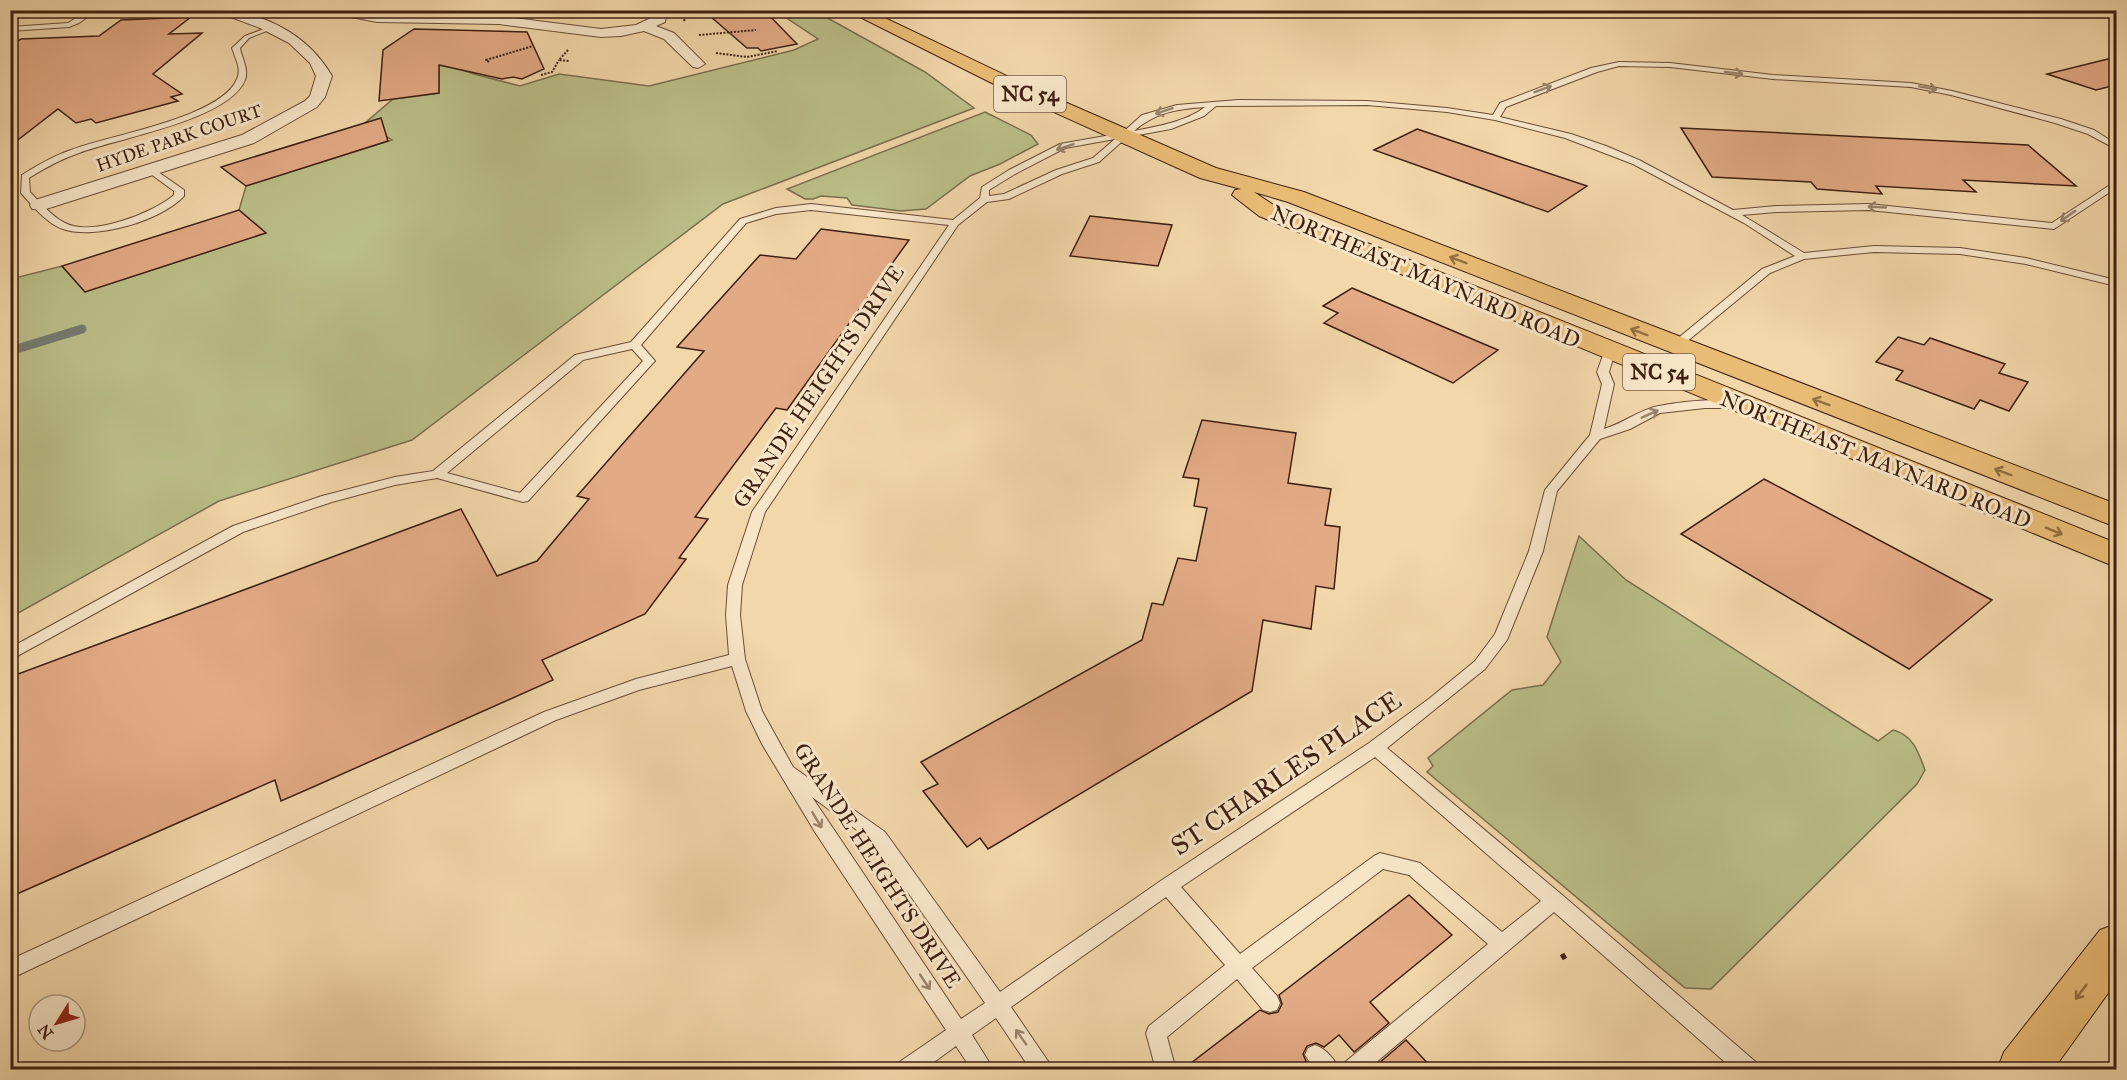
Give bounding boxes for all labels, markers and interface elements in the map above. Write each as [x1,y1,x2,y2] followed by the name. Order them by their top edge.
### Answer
[1723,67,1743,78] one-way arrow
[994,76,1066,112] road number: NC 54
[1533,82,1552,93] one-way arrow
[1918,83,1937,94] one-way arrow
[93,99,265,177] street label: HYDE PARK COURT
[1155,106,1174,117] one-way arrow
[1056,142,1075,153] one-way arrow
[1267,199,1584,354] street label: NORTHEAST MAYNARD ROAD
[1868,202,1888,213] one-way arrow
[2060,210,2076,222] one-way arrow
[1449,254,1467,265] one-way arrow
[727,259,910,513] street label: GRANDE HEIGHTS DRIVE
[1630,326,1649,337] one-way arrow
[1623,354,1695,390] road number: NC 54
[1716,385,2035,534] street label: NORTHEAST MAYNARD ROAD
[1812,396,1831,407] one-way arrow
[1640,408,1658,419] one-way arrow
[1994,466,2013,477] one-way arrow
[2044,526,2063,537] one-way arrow
[1164,683,1407,862] street label: ST CHARLES PLACE
[788,737,967,993] street label: GRANDE HEIGHTS DRIVE
[812,811,824,828] one-way arrow
[919,974,931,990] one-way arrow
[2075,983,2087,999] one-way arrow
[27,993,87,1053] north arrow
[33,1020,57,1043] text: N
[1015,1030,1028,1046] one-way arrow

